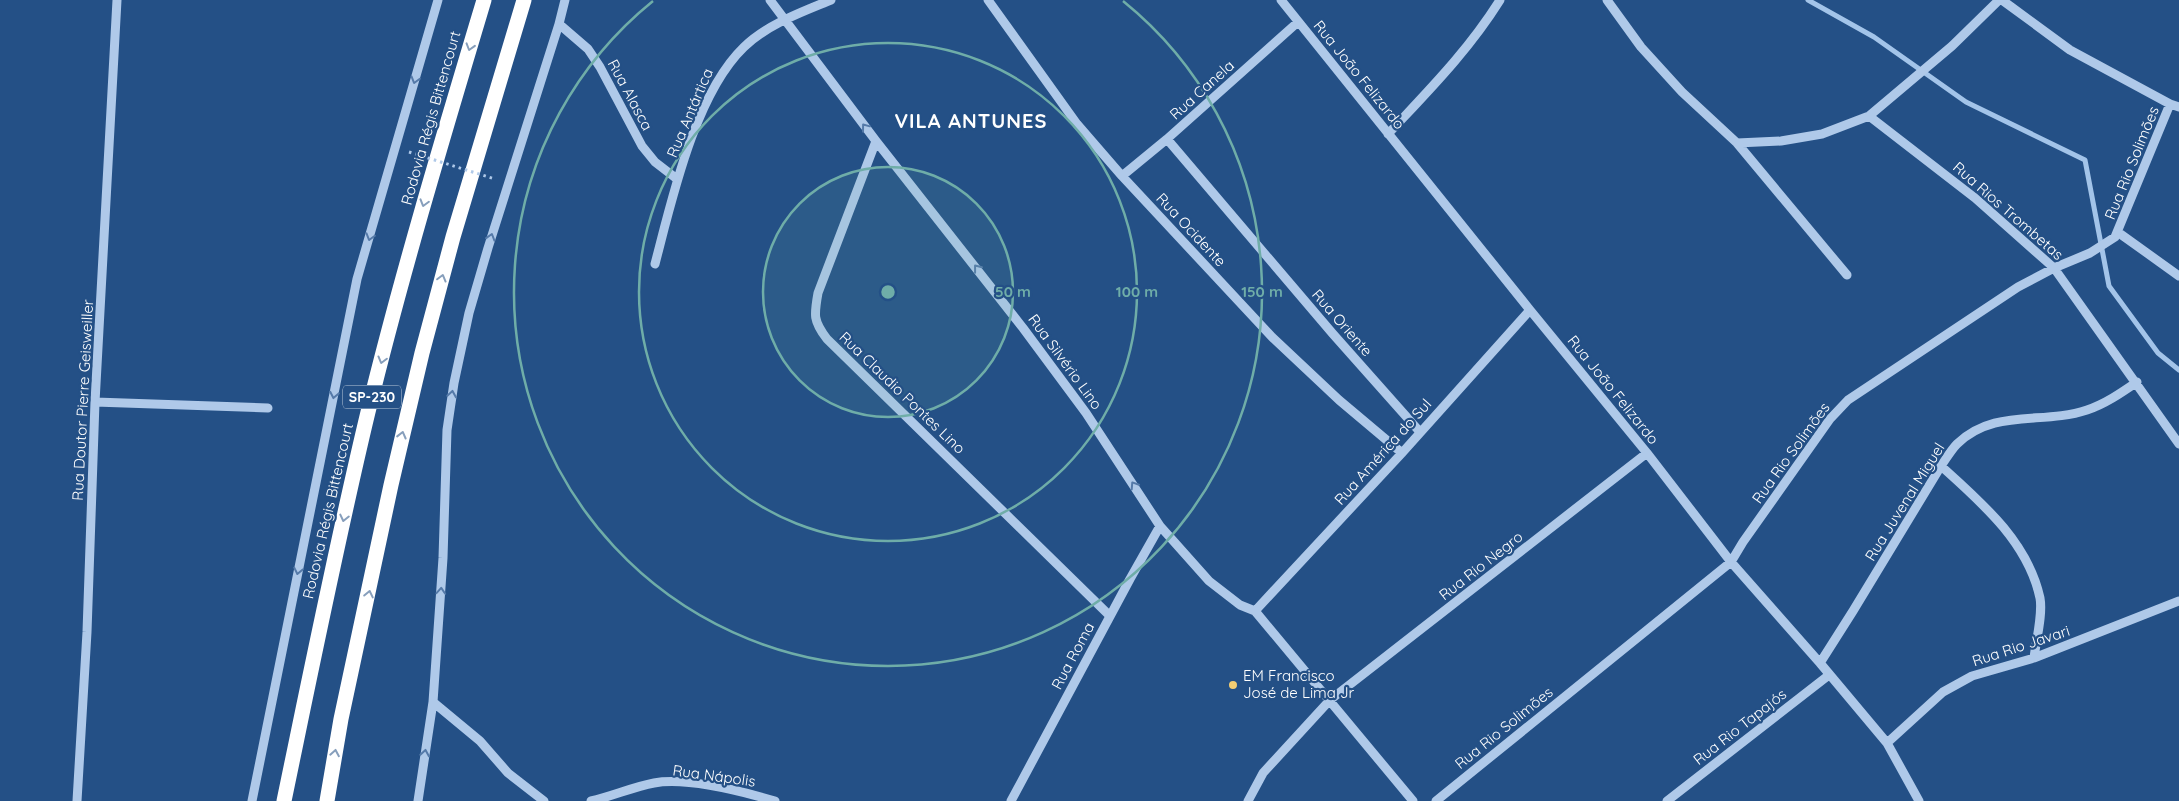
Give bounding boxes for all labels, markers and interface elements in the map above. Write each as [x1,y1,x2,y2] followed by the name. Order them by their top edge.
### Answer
[1310,16,1409,133] street label: Rua João Felizardo
[397,29,464,207] street label: Rodovia Régis Bittencourt
[465,42,476,51] one-way arrow
[604,56,657,134] street label: Rua Alasca
[1166,56,1238,124] street label: Rua Canela
[662,65,717,160] street label: Rua Antártica
[410,76,420,84] one-way arrow
[2100,103,2163,222] street label: Rua Rio Solimões
[895,108,1047,133] district label: VILA ANTUNES
[863,124,871,133] one-way arrow
[1949,157,2067,264] street label: Rua Rios Trombetas
[1152,189,1230,270] street label: Rua Ocidente
[420,198,430,206] one-way arrow
[365,232,375,240] one-way arrow
[486,233,496,241] one-way arrow
[974,264,983,274] one-way arrow
[437,274,447,282] one-way arrow
[995,282,1031,301] text: 50 m
[1116,282,1158,301] text: 100 m
[1241,282,1283,301] text: 150 m
[879,283,897,301] centre of rings
[1308,285,1377,360] street label: Rua Oriente
[68,299,97,501] street label: Rua Doutor Pierre Geisweiller
[1024,310,1107,413] street label: Rua Silvério Lino
[835,328,969,458] street label: Rua Claudio Pontes Lino
[1564,331,1663,448] street label: Rua João Felizardo
[377,355,388,364] one-way arrow
[343,386,401,408] road number: SP-230
[446,390,457,398] one-way arrow
[329,391,340,399] one-way arrow
[1330,395,1435,509] street label: Rua América do Sul
[1748,398,1834,507] street label: Rua Rio Solimões
[298,421,357,601] street label: Rodovia Régis Bittencourt
[396,431,407,440] one-way arrow
[1861,439,1949,564] street label: Rua Juvenal Miguel
[1130,481,1140,490] one-way arrow
[340,513,350,522] one-way arrow
[1435,527,1526,604] street label: Rua Rio Negro
[293,567,304,576] one-way arrow
[435,587,446,595] one-way arrow
[363,590,373,598] one-way arrow
[1047,619,1098,693] street label: Rua Roma
[1970,621,2072,670] street label: Rua Rio Javari
[1243,666,1355,702] place label: EM Francisco José de Lima Jr
[1227,679,1239,691] marker: EM Francisco José de Lima Jr
[1451,682,1556,773] street label: Rua Rio Solimões
[1689,684,1790,769] street label: Rua Rio Tapajós
[419,748,430,756] one-way arrow
[330,749,340,757] one-way arrow
[671,760,757,791] street label: Rua Nápolis

